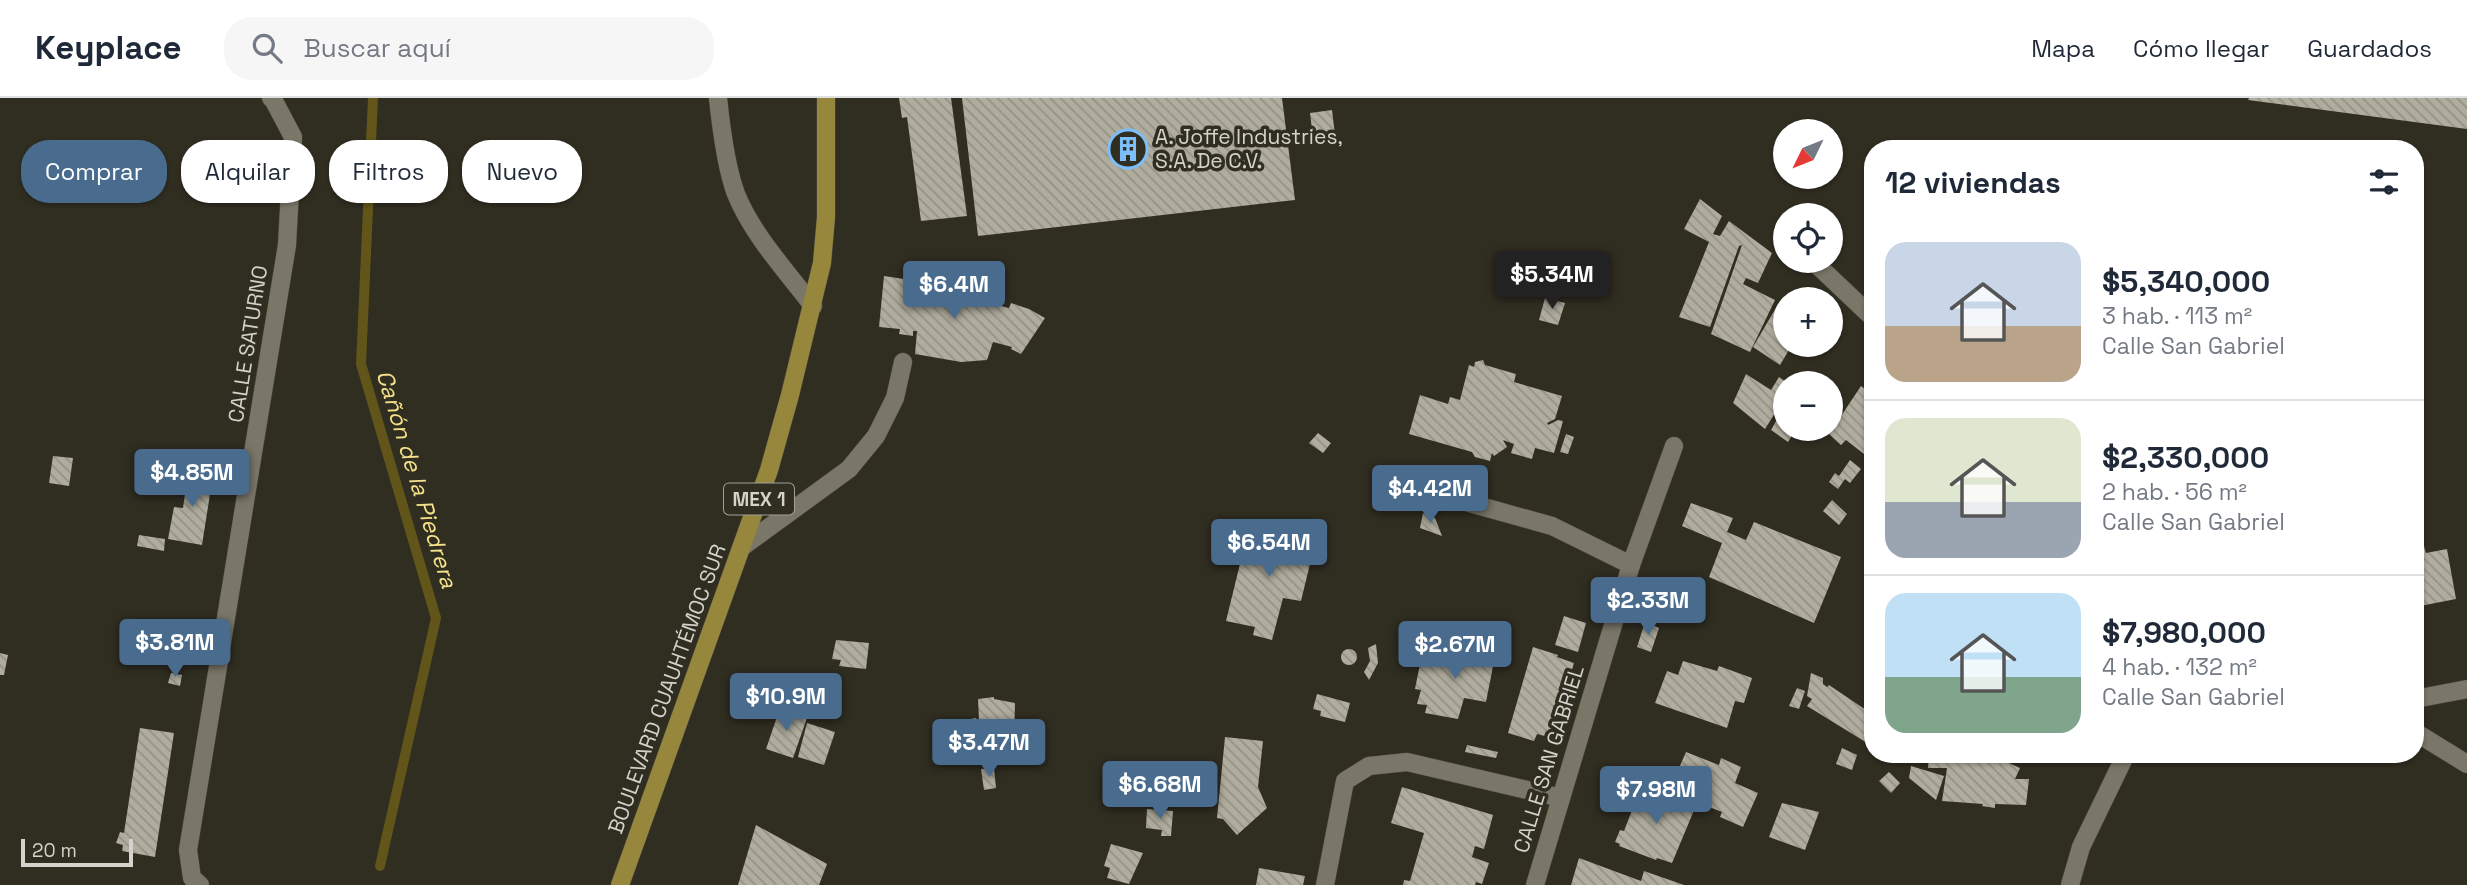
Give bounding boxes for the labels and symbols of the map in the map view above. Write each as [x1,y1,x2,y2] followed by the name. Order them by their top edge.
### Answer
[1773,119,1843,189] north arrow
[1155,123,1343,174] place label: A. Joffe Industries, S.A. De C.V.
[1107,128,1149,170] building icon: A. Joffe Industries, S.A. De C.V.
[1495,252,1609,311] pin: $5.34M
[905,262,1003,321] pin: $6.4M
[222,263,273,424] street label: CALLE SATURNO
[370,366,465,593] water label: Cañón de la Piedrera
[135,450,249,509] pin: $4.85M
[1373,466,1487,525] pin: $4.42M
[724,484,794,514] road number: MEX 1
[1212,519,1326,579] pin: $6.54M
[601,540,732,837] street label: BOULEVARD CUAUHTÉMOC SUR
[1591,578,1705,637] pin: $2.33M
[118,620,232,679] pin: $3.81M
[1398,622,1512,681] pin: $2.67M
[1507,662,1590,856] street label: CALLE SAN GABRIEL
[729,674,843,733] pin: $10.9M
[932,720,1046,779] pin: $3.47M
[1103,762,1217,821] pin: $6.68M
[1599,766,1713,826] pin: $7.98M
[21,836,133,868] scale bar

